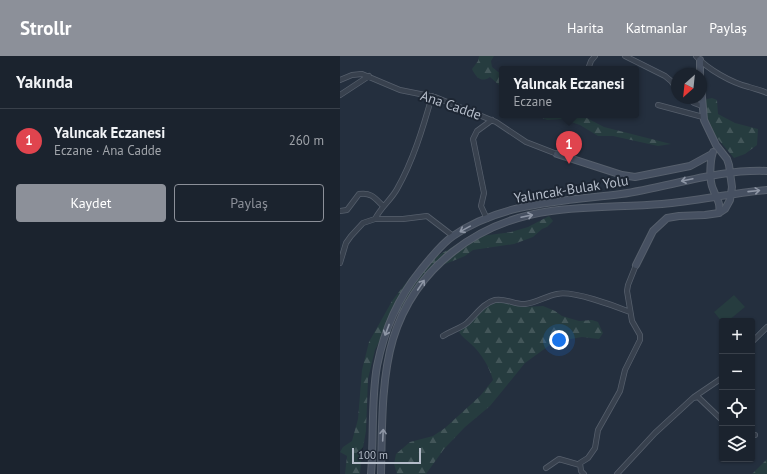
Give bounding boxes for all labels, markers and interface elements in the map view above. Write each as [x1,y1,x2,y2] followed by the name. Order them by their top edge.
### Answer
[20,16,71,40] text: Strollr
[567,19,604,37] text: Harita
[626,19,687,37] text: Katmanlar
[709,19,747,37] text: Paylaş
[499,66,639,118] popup
[671,68,707,104] north arrow
[16,71,73,93] text: Yakında
[513,74,625,93] text: Yalıncak Eczanesi
[418,86,484,124] street label: Ana Cadde
[513,93,552,110] text: Eczane
[54,123,165,142] text: Yalıncak Eczanesi
[556,131,582,164] pin: 1
[25,132,33,149] text: 1
[289,132,324,149] text: 260 m
[54,142,161,159] text: Eczane · Ana Cadde
[512,171,630,207] street label: Yalıncak-Bulak Yolu
[681,177,694,185] one-way arrow
[16,184,166,222] button: Kaydet
[174,184,324,222] button: Paylaş
[747,187,760,195] one-way arrow
[521,212,534,220] one-way arrow
[459,226,471,233] one-way arrow
[417,279,425,291] one-way arrow
[719,318,755,462] map controls
[719,318,755,354] button: +
[383,323,391,335] one-way arrow
[549,330,569,350] your location
[719,354,755,390] button: −
[719,390,755,426] button: locate
[719,426,755,462] button: layers
[379,429,386,442] one-way arrow
[352,446,421,465] scale bar
[358,448,388,462] text: 100 m

